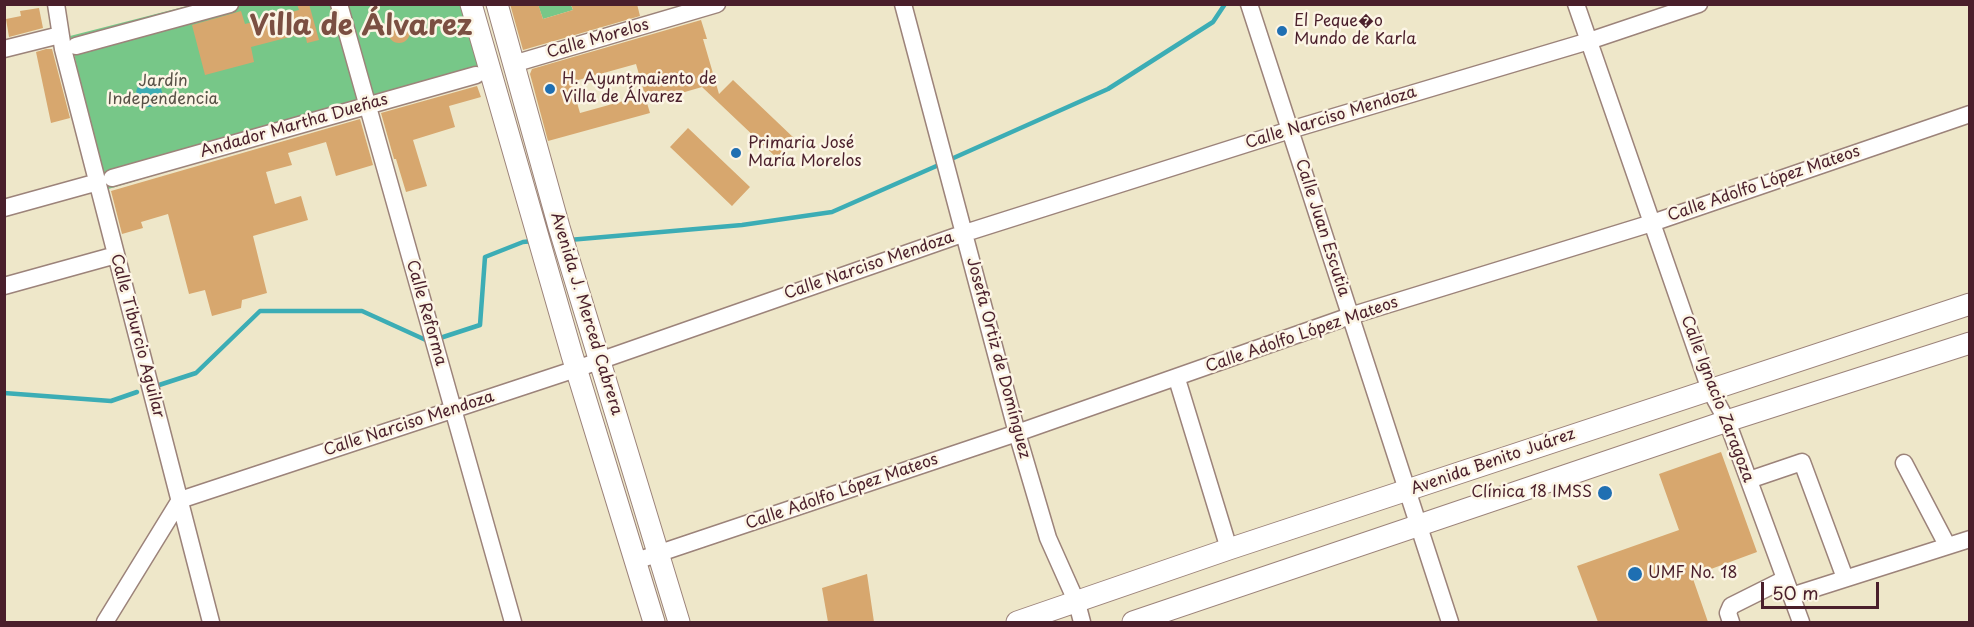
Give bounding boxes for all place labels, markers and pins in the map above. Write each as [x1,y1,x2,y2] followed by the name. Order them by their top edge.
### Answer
[1294,12,1416,50] place label: El Peque�o Mundo de Karla
[1275,24,1289,38] marker: El Peque�o Mundo de Karla
[562,70,717,108] place label: H. Ayuntmaiento de Villa de Álvarez
[543,82,557,96] marker: H. Ayuntmaiento de Villa de Álvarez
[748,134,862,172] place label: Primaria José María Morelos
[729,146,743,160] marker: Primaria José María Morelos
[1471,483,1592,503] place label: Clínica 18 IMSS
[1596,484,1614,502] marker: Clínica 18 IMSS
[1648,564,1737,584] place label: UMF No. 18
[1626,565,1644,583] marker: UMF No. 18

